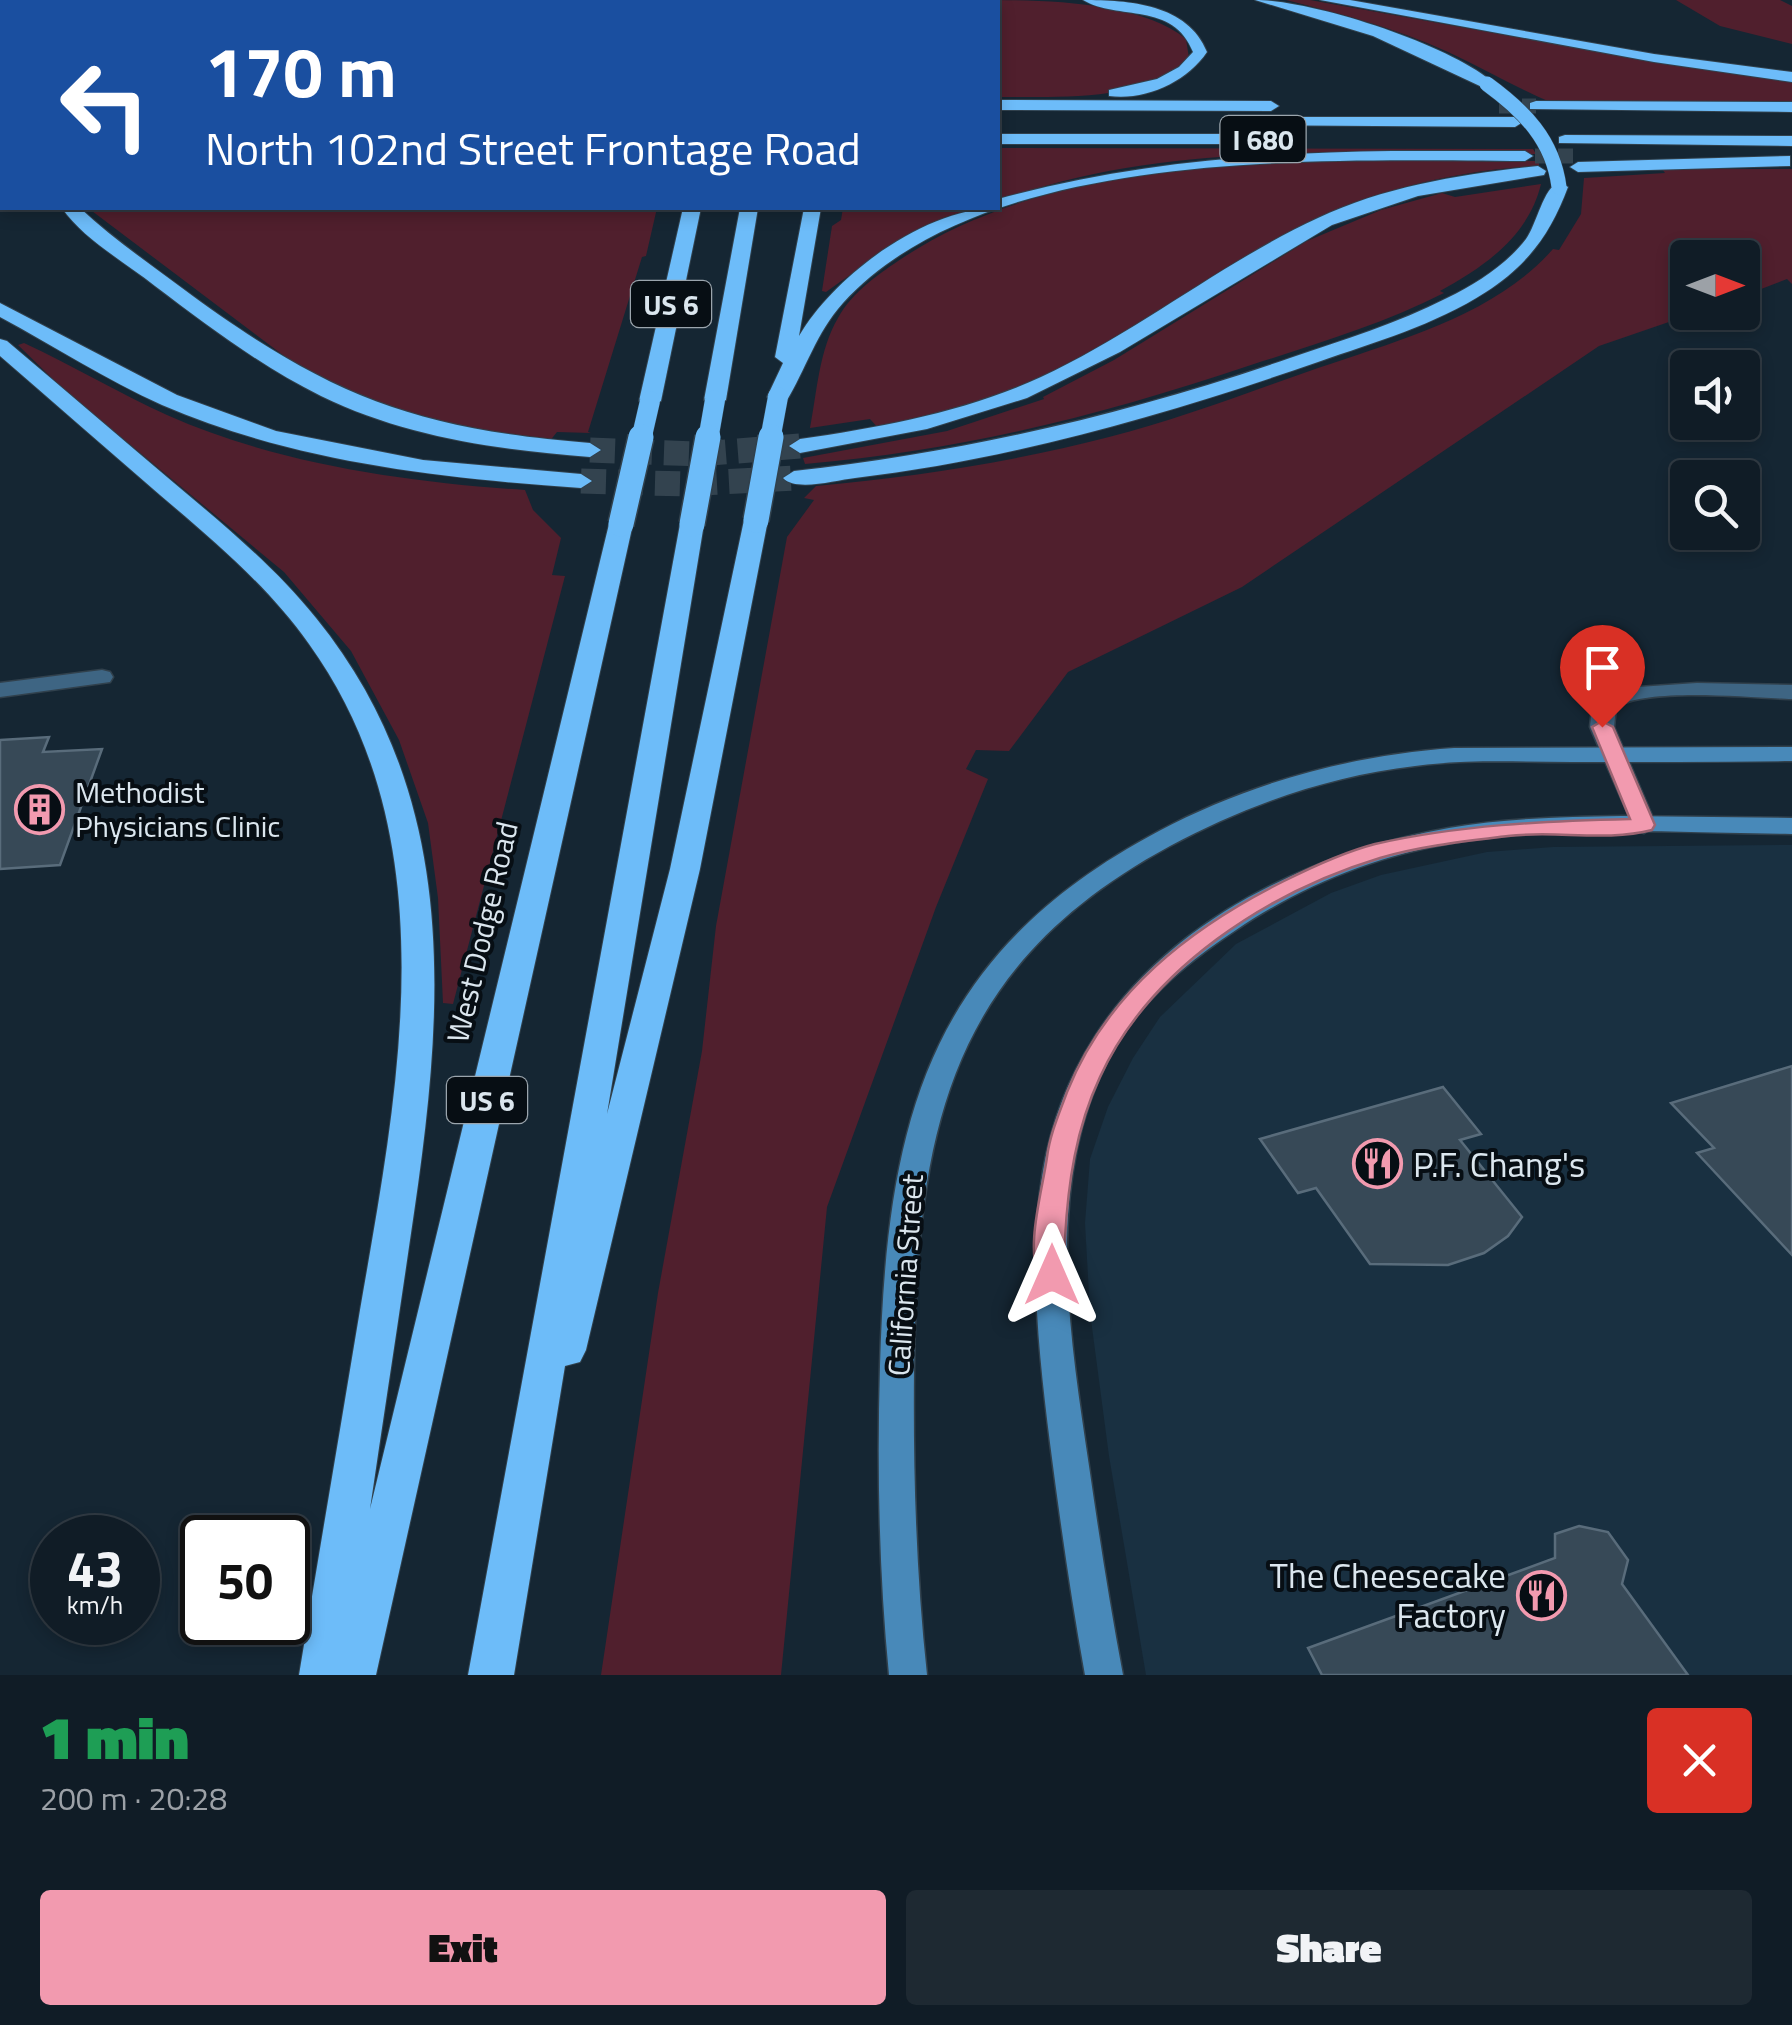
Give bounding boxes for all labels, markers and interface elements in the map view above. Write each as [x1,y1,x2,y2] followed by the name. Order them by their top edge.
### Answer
[205,18,397,124] text: 170 m
[40,40,170,170] icon: left
[205,114,861,182] text: North 102nd Street Frontage Road
[1220,116,1306,162] road number: I 680
[1670,240,1760,330] north arrow
[1670,240,1760,550] map controls
[631,281,711,327] road number: US 6
[1670,350,1760,440] button: sound
[1670,460,1760,550] button: search
[1560,625,1645,728] pin
[1575,640,1630,695] icon: arrive
[75,769,280,849] place label: Methodist Physicians Clinic
[14,783,66,835] building icon: Methodist Physicians Clinic
[434,817,530,1047] street label: West Dodge Road
[447,1077,527,1123] road number: US 6
[1413,1137,1585,1191] place label: P.F. Chang's
[1352,1138,1404,1190] restaurant icon: P.F. Chang's
[875,1172,935,1378] street label: California Street
[1000,1223,1104,1327] position arrow
[180,1515,310,1645] speed limit sign: 50
[67,1530,123,1606] text: 43
[1270,1548,1506,1642] place label: The Cheesecake Factory
[1515,1569,1567,1621] restaurant icon: The Cheesecake Factory
[67,1586,123,1624] text: km/h
[40,1691,189,1782] text: 1 min
[1647,1708,1752,1813] button: close
[40,1774,227,1822] text: 200 m · 20:28
[40,1890,886,2005] button: Exit
[906,1890,1752,2005] button: Share

